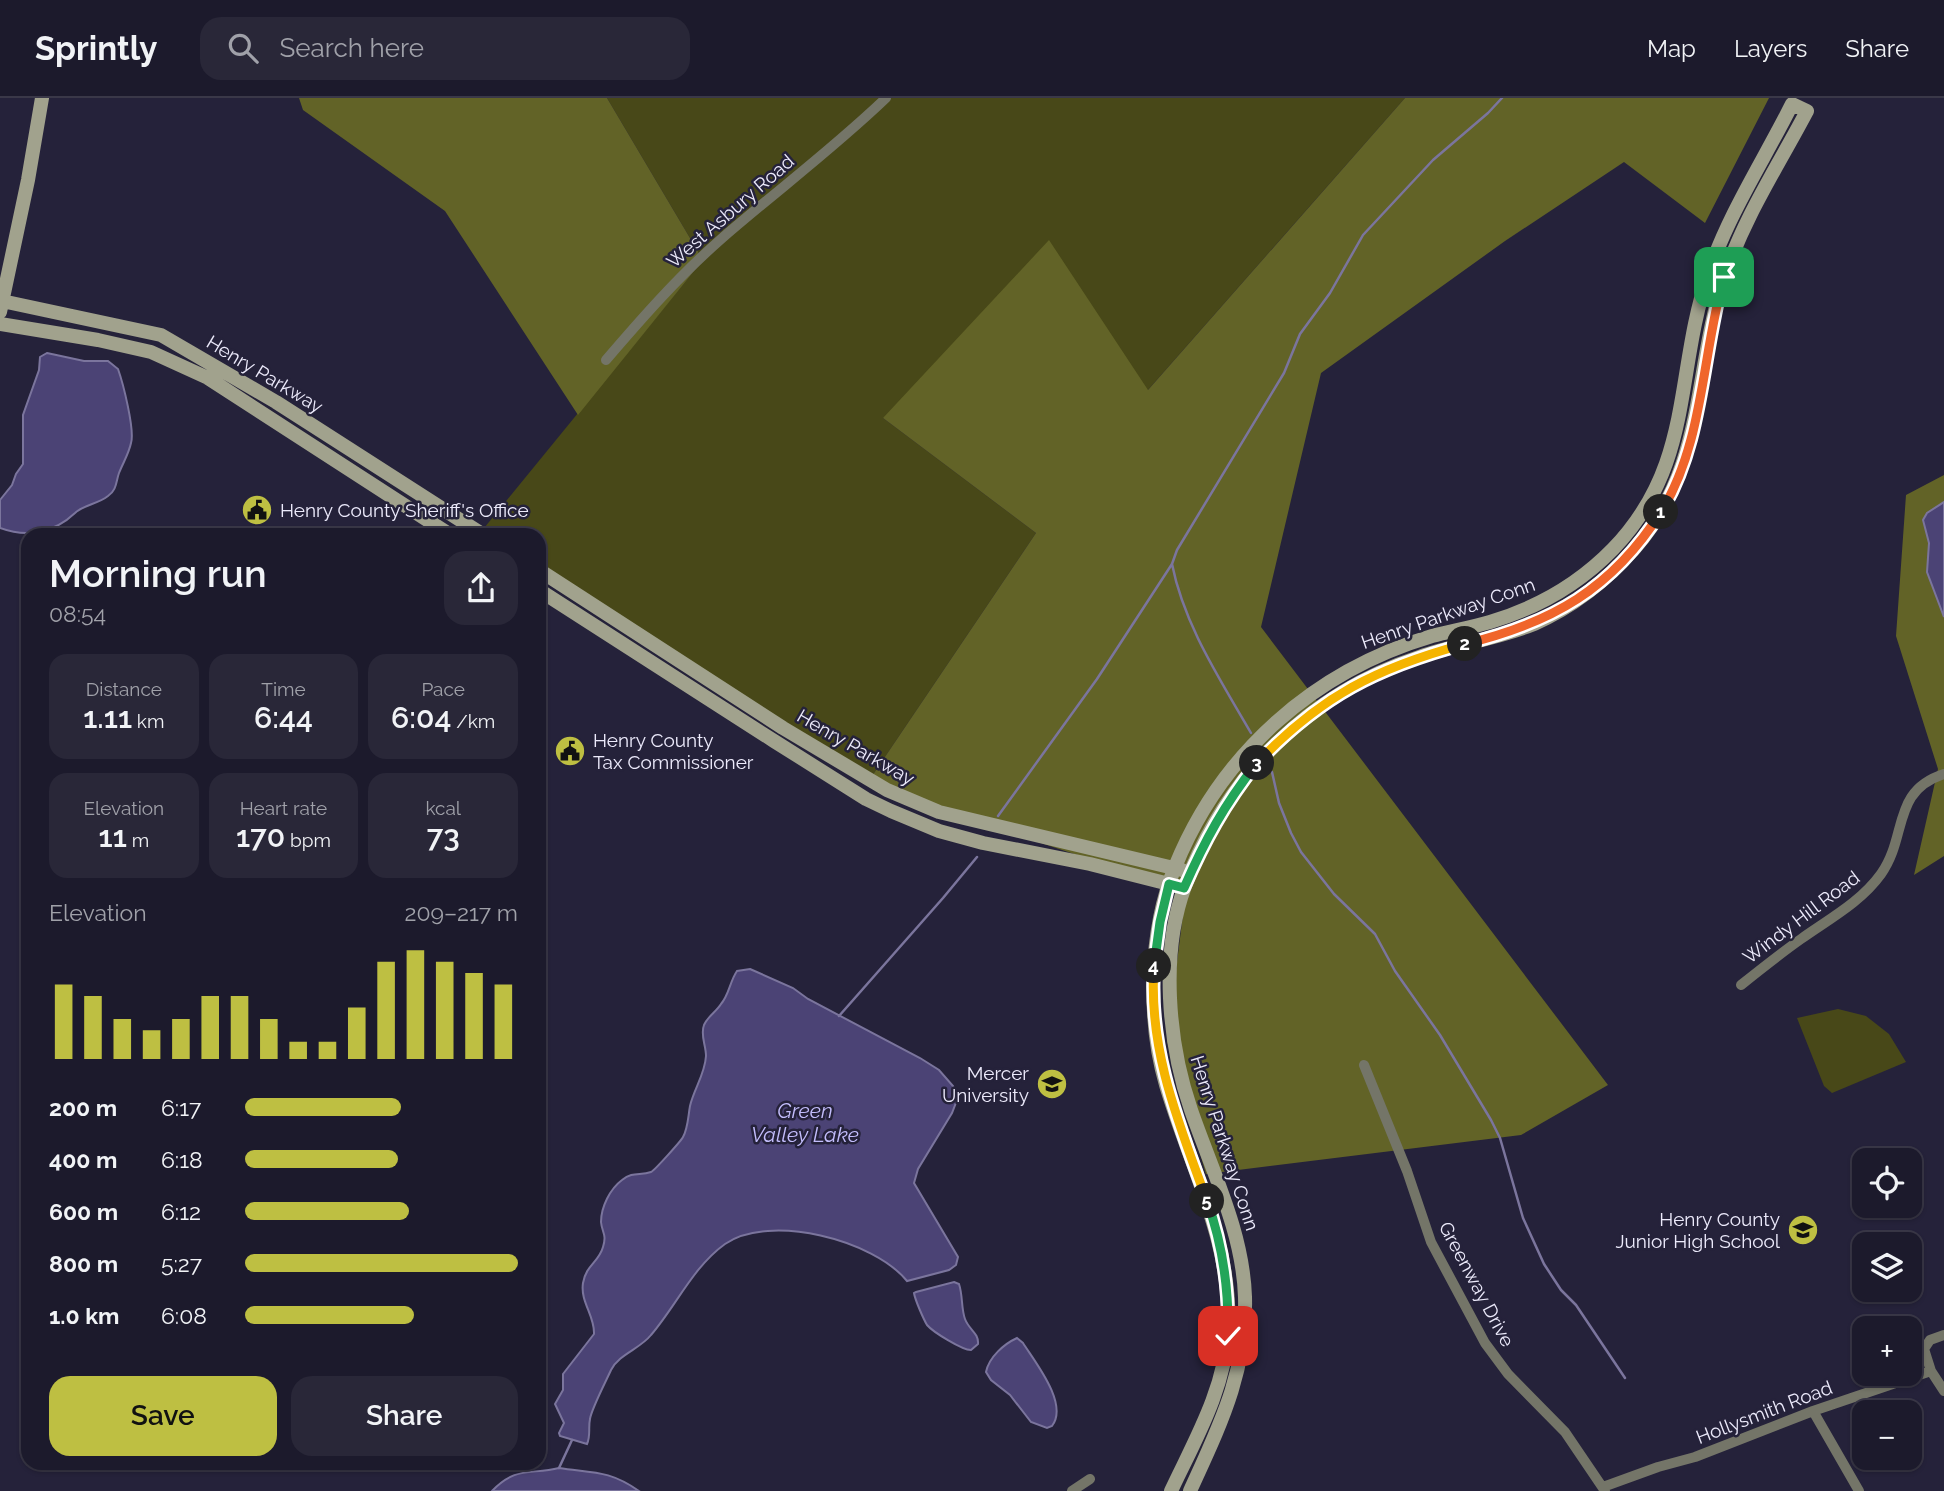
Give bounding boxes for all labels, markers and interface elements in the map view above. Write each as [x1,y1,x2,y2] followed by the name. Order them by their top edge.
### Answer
[200,17,690,80] search box
[35,29,158,68] text: Sprintly
[224,29,262,67] icon: search
[280,33,424,63] text: Search here
[1647,34,1696,63] text: Map
[1734,34,1807,63] text: Layers
[1845,34,1909,63] text: Share
[662,150,798,272] street label: West Asbury Road
[1694,247,1754,307] pin
[1705,258,1743,296] icon: arrive
[203,331,327,417] street label: Henry Parkway
[240,493,274,527] public building icon: Henry County Sheriff's Office
[1644,494,1678,530] pin: 1
[280,499,529,521] place label: Henry County Sheriff's Office
[1656,500,1665,522] text: 1
[49,551,267,596] text: Morning run
[444,551,518,625] button: share
[1358,573,1538,653] street label: Henry Parkway Conn
[49,600,106,627] text: 08:54
[1448,626,1482,662] pin: 2
[1459,632,1470,654] text: 2
[86,678,162,700] text: Distance
[261,678,306,700] text: Time
[421,678,465,700] text: Pace
[83,700,132,735] text: 1.11
[254,700,313,735] text: 6:44
[391,700,451,735] text: 6:04
[793,705,919,789] street label: Henry Parkway
[132,710,164,732] text: km
[451,710,495,732] text: /km
[593,729,754,773] place label: Henry County Tax Commissioner
[553,734,587,768] public building icon: Henry County Tax Commissioner
[1240,746,1274,780] pin: 3
[1251,751,1262,773] text: 3
[83,797,164,819] text: Elevation
[240,797,327,819] text: Heart rate
[425,797,461,819] text: kcal
[99,819,127,854] text: 11
[236,819,285,854] text: 170
[427,819,460,854] text: 73
[127,829,149,851] text: m
[285,829,331,851] text: bpm
[1739,866,1863,968] street label: Windy Hill Road
[49,899,147,926] text: Elevation
[404,899,518,926] text: 209–217 m
[1136,948,1172,984] pin: 4
[1148,954,1159,976] text: 4
[1186,1053,1264,1233] street label: Henry Parkway Conn
[942,1062,1029,1106] place label: Mercer University
[1035,1067,1069,1101] school or university icon: Mercer University
[49,1094,117,1121] text: 200 m
[161,1094,201,1121] text: 6:17
[751,1098,859,1147] water label: Green Valley Lake
[49,1146,117,1173] text: 400 m
[161,1146,203,1173] text: 6:18
[1852,1148,1922,1470] map controls
[1852,1148,1922,1218] button: locate
[1190,1184,1224,1218] pin: 5
[1201,1189,1212,1211] text: 5
[49,1198,118,1225] text: 600 m
[161,1198,201,1225] text: 6:12
[1615,1208,1781,1252] place label: Henry County Junior High School
[1786,1213,1820,1247] school or university icon: Henry County Junior High School
[1435,1218,1519,1350] street label: Greenway Drive
[1852,1232,1922,1302] button: layers
[49,1250,118,1277] text: 800 m
[161,1250,202,1277] text: 5:27
[49,1302,119,1329] text: 1.0 km
[161,1302,207,1329] text: 6:08
[1198,1306,1258,1366] pin
[1852,1316,1922,1386] button: +
[1209,1317,1247,1355] icon: check
[49,1376,277,1456] button: Save
[291,1376,518,1456] button: Share
[1693,1376,1835,1448] street label: Hollysmith Road
[1852,1400,1922,1470] button: −

